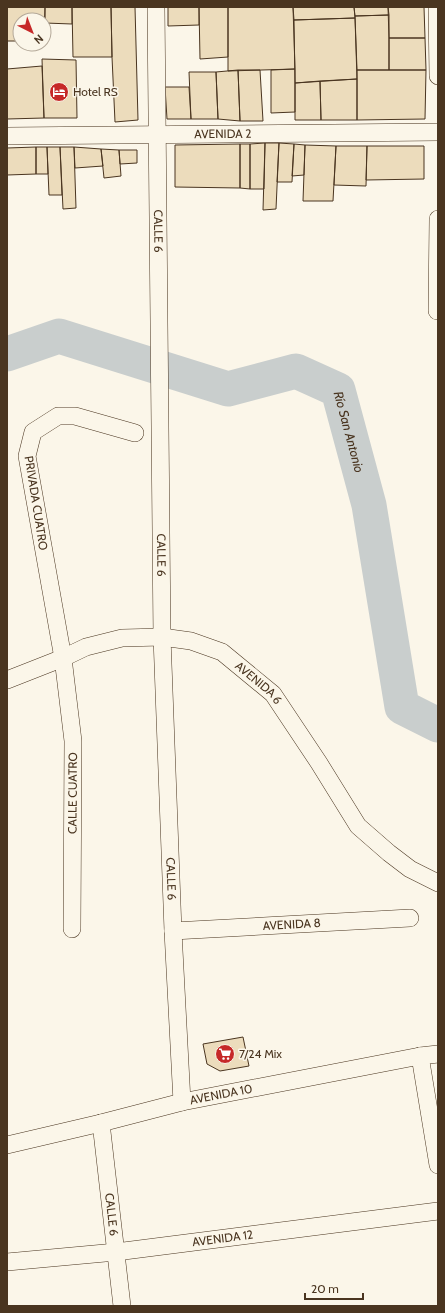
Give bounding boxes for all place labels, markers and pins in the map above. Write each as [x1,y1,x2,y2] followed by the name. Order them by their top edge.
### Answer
[48,81,70,103] hotel icon: Hotel RS
[73,84,118,99] place label: Hotel RS
[214,1043,236,1065] supermarket icon: 7/24 Mix
[239,1046,282,1061] place label: 7/24 Mix

